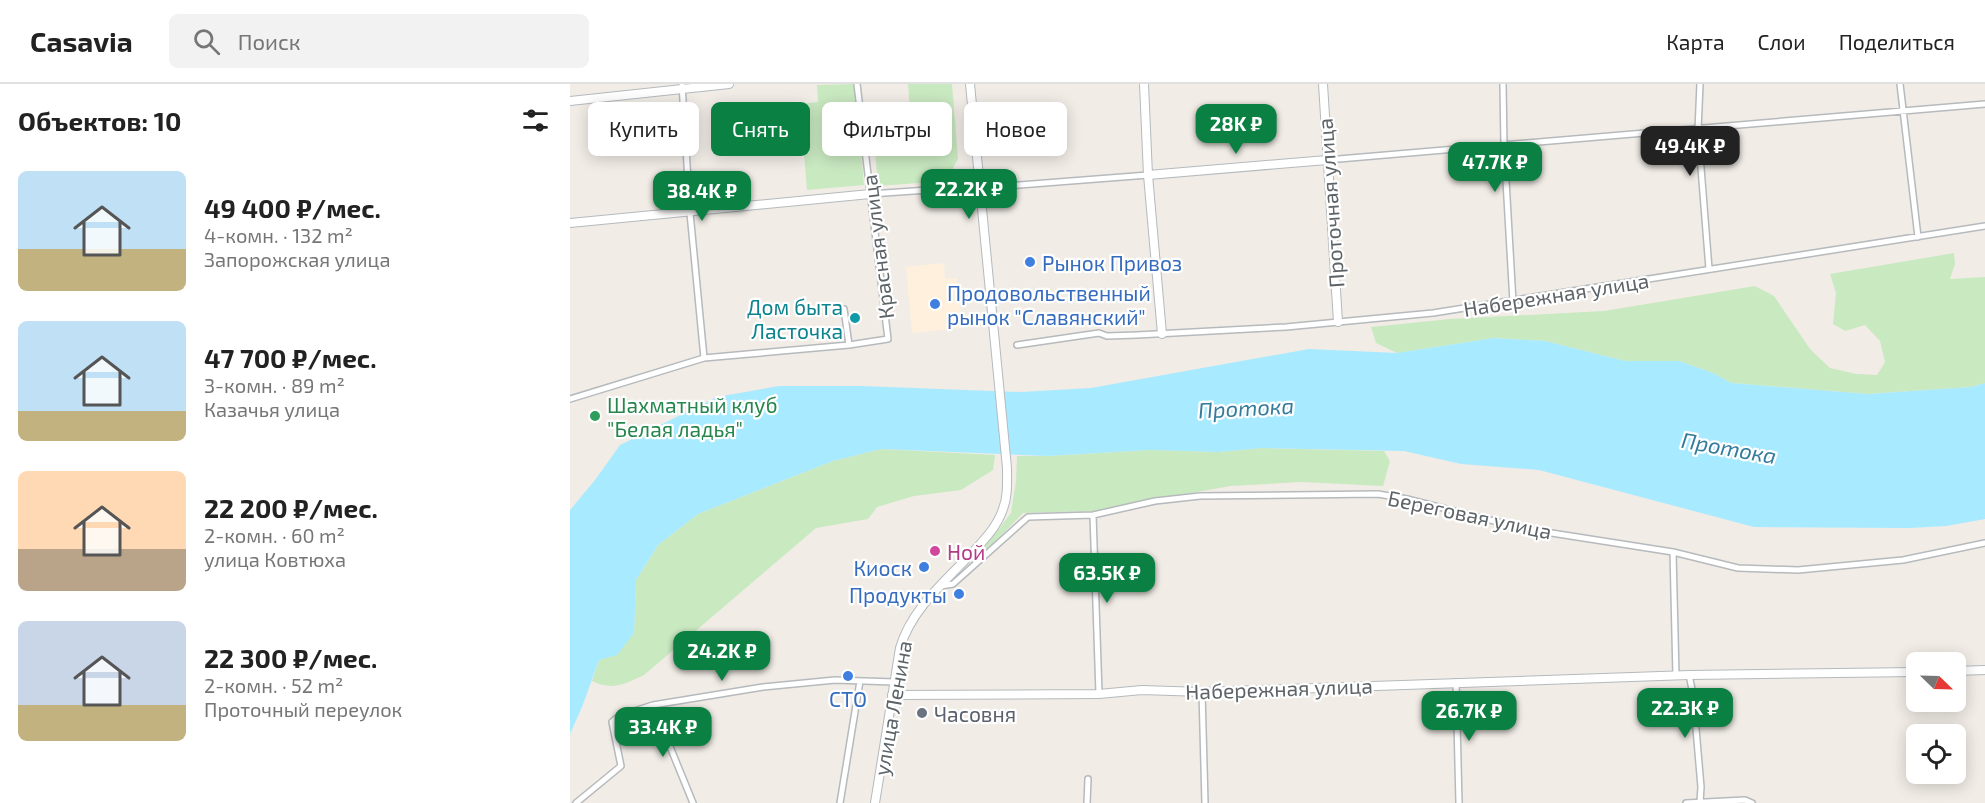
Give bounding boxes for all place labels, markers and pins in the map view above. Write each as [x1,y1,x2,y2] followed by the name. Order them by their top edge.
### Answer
[1194,104,1278,155] pin: 28K ₽
[1635,126,1745,177] pin: 49.4K ₽
[1440,142,1550,193] pin: 47.7K ₽
[914,169,1024,220] pin: 22.2K ₽
[647,171,757,222] pin: 38.4K ₽
[1042,250,1182,275] place label: Рынок Привоз
[1023,255,1037,269] marker: Рынок Привоз
[947,280,1151,329] place label: Продовольственный рынок "Славянский"
[747,294,843,343] place label: Дом быта Ласточка
[928,297,942,311] marker: Продовольственный рынок "Славянский"
[848,311,862,325] marker: Дом быта Ласточка
[607,392,778,441] place label: Шахматный клуб "Белая ладья"
[588,409,602,423] marker: Шахматный клуб "Белая ладья"
[947,539,985,564] place label: Ной
[928,544,942,558] marker: Ной
[1052,553,1162,604] pin: 63.5K ₽
[853,555,912,580] place label: Киоск
[917,560,931,574] marker: Киоск
[849,582,947,608] place label: Продукты
[952,587,966,601] marker: Продукты
[667,631,777,682] pin: 24.2K ₽
[841,669,855,683] marker: СТО
[829,686,867,711] place label: СТО
[1630,688,1740,739] pin: 22.3K ₽
[1414,691,1524,742] pin: 26.7K ₽
[934,701,1016,726] place label: Часовня
[915,706,929,720] marker: Часовня
[608,707,718,758] pin: 33.4K ₽

